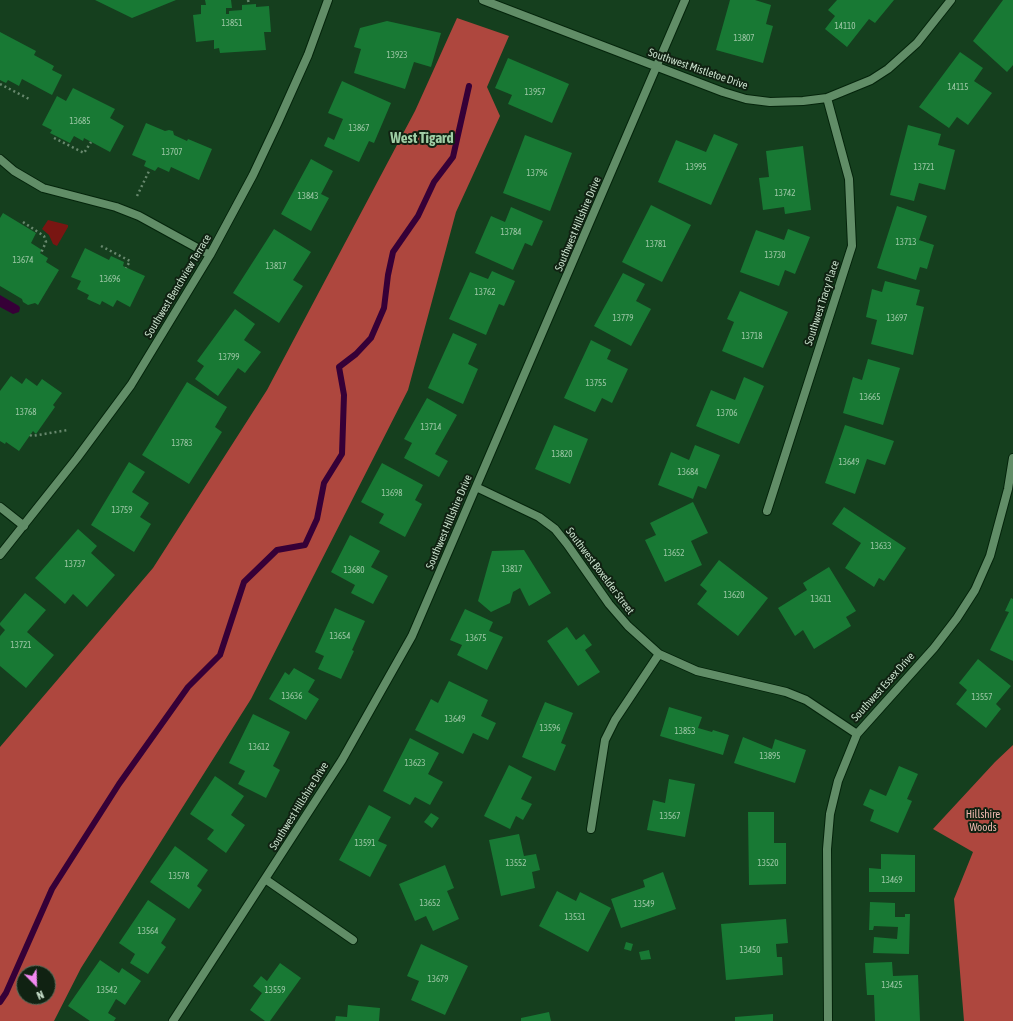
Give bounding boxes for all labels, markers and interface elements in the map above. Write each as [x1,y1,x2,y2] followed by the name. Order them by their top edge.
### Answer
[221,18,243,28] house number: 13851
[834,21,856,31] house number: 14110
[733,33,755,43] house number: 13807
[646,46,750,92] street label: Southwest Mistletoe Drive
[386,50,408,60] house number: 13923
[947,82,969,92] house number: 14115
[524,87,546,97] house number: 13957
[69,116,91,126] house number: 13685
[348,123,370,133] house number: 13867
[390,129,454,147] district label: West Tigard
[161,147,183,157] house number: 13707
[685,162,707,172] house number: 13995
[913,162,935,172] house number: 13721
[526,168,548,178] house number: 13796
[552,175,604,273] street label: Southwest Hillshire Drive
[774,188,796,198] house number: 13742
[297,191,319,201] house number: 13843
[500,227,522,237] house number: 13784
[142,232,214,340] street label: Southwest Benchview Terrace
[895,237,917,247] house number: 13713
[645,239,667,249] house number: 13781
[764,250,786,260] house number: 13730
[12,255,34,265] house number: 13674
[802,259,842,347] street label: Southwest Tracy Place
[265,261,287,271] house number: 13817
[99,274,121,284] house number: 13696
[474,287,496,297] house number: 13762
[612,313,634,323] house number: 13779
[886,313,908,323] house number: 13697
[741,331,763,341] house number: 13718
[218,352,240,362] house number: 13799
[585,378,607,388] house number: 13755
[859,392,881,402] house number: 13665
[15,407,37,417] house number: 13768
[716,408,738,418] house number: 13706
[420,422,442,432] house number: 13714
[171,438,193,448] house number: 13783
[551,449,573,459] house number: 13820
[838,457,860,467] house number: 13649
[677,467,699,477] house number: 13684
[423,473,475,571] street label: Southwest Hillshire Drive
[381,488,403,498] house number: 13698
[111,505,133,515] house number: 13759
[563,525,637,617] street label: Southwest Boxelder Street
[870,541,892,551] house number: 13633
[663,548,685,558] house number: 13652
[64,559,86,569] house number: 13737
[501,564,523,574] house number: 13817
[343,565,365,575] house number: 13680
[723,590,745,600] house number: 13620
[810,594,832,604] house number: 13611
[329,631,351,641] house number: 13654
[465,633,487,643] house number: 13675
[10,640,32,650] house number: 13721
[849,650,917,724] street label: Southwest Essex Drive
[281,691,303,701] house number: 13636
[971,692,993,702] house number: 13557
[444,714,466,724] house number: 13649
[539,723,561,733] house number: 13596
[674,726,696,736] house number: 13853
[248,742,270,752] house number: 13612
[759,751,781,761] house number: 13895
[404,758,426,768] house number: 13623
[267,760,331,852] street label: Southwest Hillshire Drive
[966,808,1000,834] park label: Hillshire Woods
[659,811,681,821] house number: 13567
[354,838,376,848] house number: 13591
[505,858,527,868] house number: 13552
[757,858,779,868] house number: 13520
[168,871,190,881] house number: 13578
[881,875,903,885] house number: 13469
[419,898,441,908] house number: 13652
[633,899,655,909] house number: 13549
[564,912,586,922] house number: 13531
[137,926,159,936] house number: 13564
[739,945,761,955] house number: 13450
[16,965,56,1005] north arrow
[427,974,449,984] house number: 13679
[881,980,903,990] house number: 13425
[96,985,118,995] house number: 13542
[264,985,286,995] house number: 13559
[35,988,46,1002] text: N

